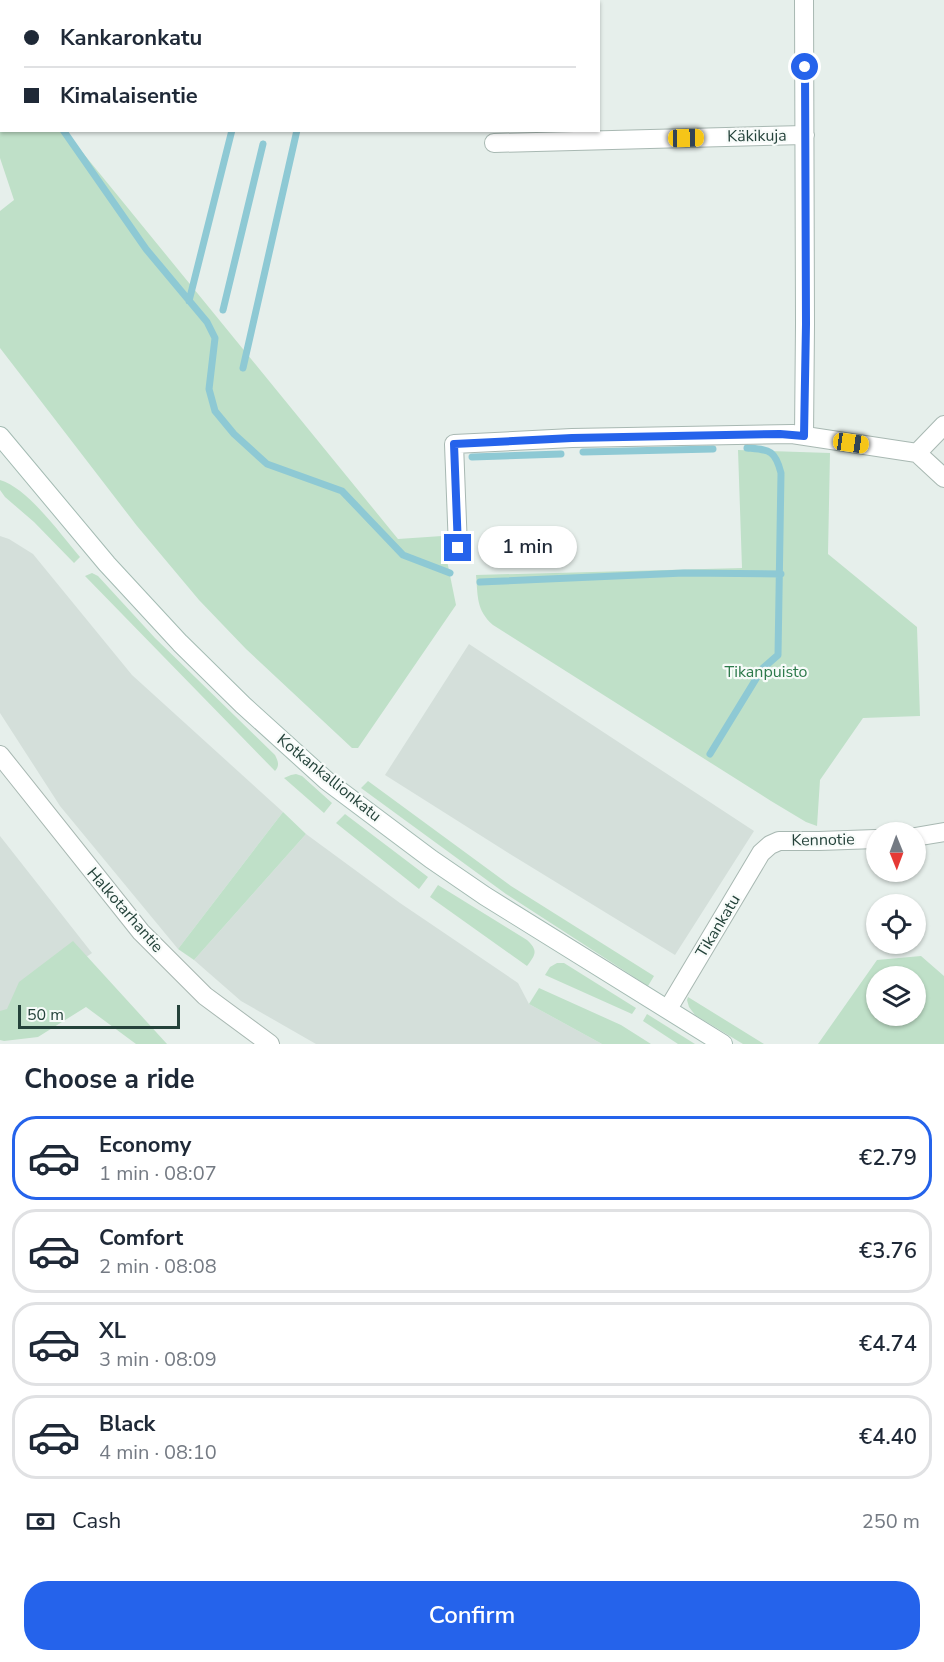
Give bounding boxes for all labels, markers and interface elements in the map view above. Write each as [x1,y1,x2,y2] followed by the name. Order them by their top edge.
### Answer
[60,23,202,53] text: Kankaronkatu
[791,53,818,80] route start
[60,81,198,111] text: Kimalaisentie
[727,124,787,148] street label: Käkikuja
[668,129,704,147] car
[832,432,870,454] car
[479,527,578,569] callout: 1 min
[502,533,553,560] text: 1 min
[444,534,471,561] route end
[725,661,808,683] park label: Tikanpuisto
[272,729,386,827] street label: Kotkankallionkatu
[866,822,926,882] north arrow
[866,822,926,1026] map controls
[791,828,855,852] street label: Kennotie
[82,863,168,957] street label: Halkotarhantie
[691,890,745,962] street label: Tikankatu
[866,894,926,954] button: locate
[866,966,926,1026] button: layers
[18,1002,180,1030] scale bar
[27,1004,64,1026] text: 50 m
[24,1061,195,1098] text: Choose a ride
[99,1130,191,1160] text: Economy
[27,1131,81,1185] icon: car
[859,1143,917,1173] text: €2.79
[99,1160,217,1187] text: 1 min · 08:07
[99,1223,183,1253] text: Comfort
[27,1224,81,1278] icon: car
[859,1236,917,1266] text: €3.76
[99,1253,217,1280] text: 2 min · 08:08
[99,1316,126,1346] text: XL
[27,1317,81,1371] icon: car
[859,1329,917,1359] text: €4.74
[99,1346,217,1373] text: 3 min · 08:09
[99,1409,155,1439] text: Black
[27,1410,81,1464] icon: car
[859,1422,917,1452] text: €4.40
[99,1439,217,1466] text: 4 min · 08:10
[24,1505,57,1538] icon: cash
[72,1506,121,1536] text: Cash
[862,1508,920,1535] text: 250 m
[24,1581,920,1650] button: Confirm

